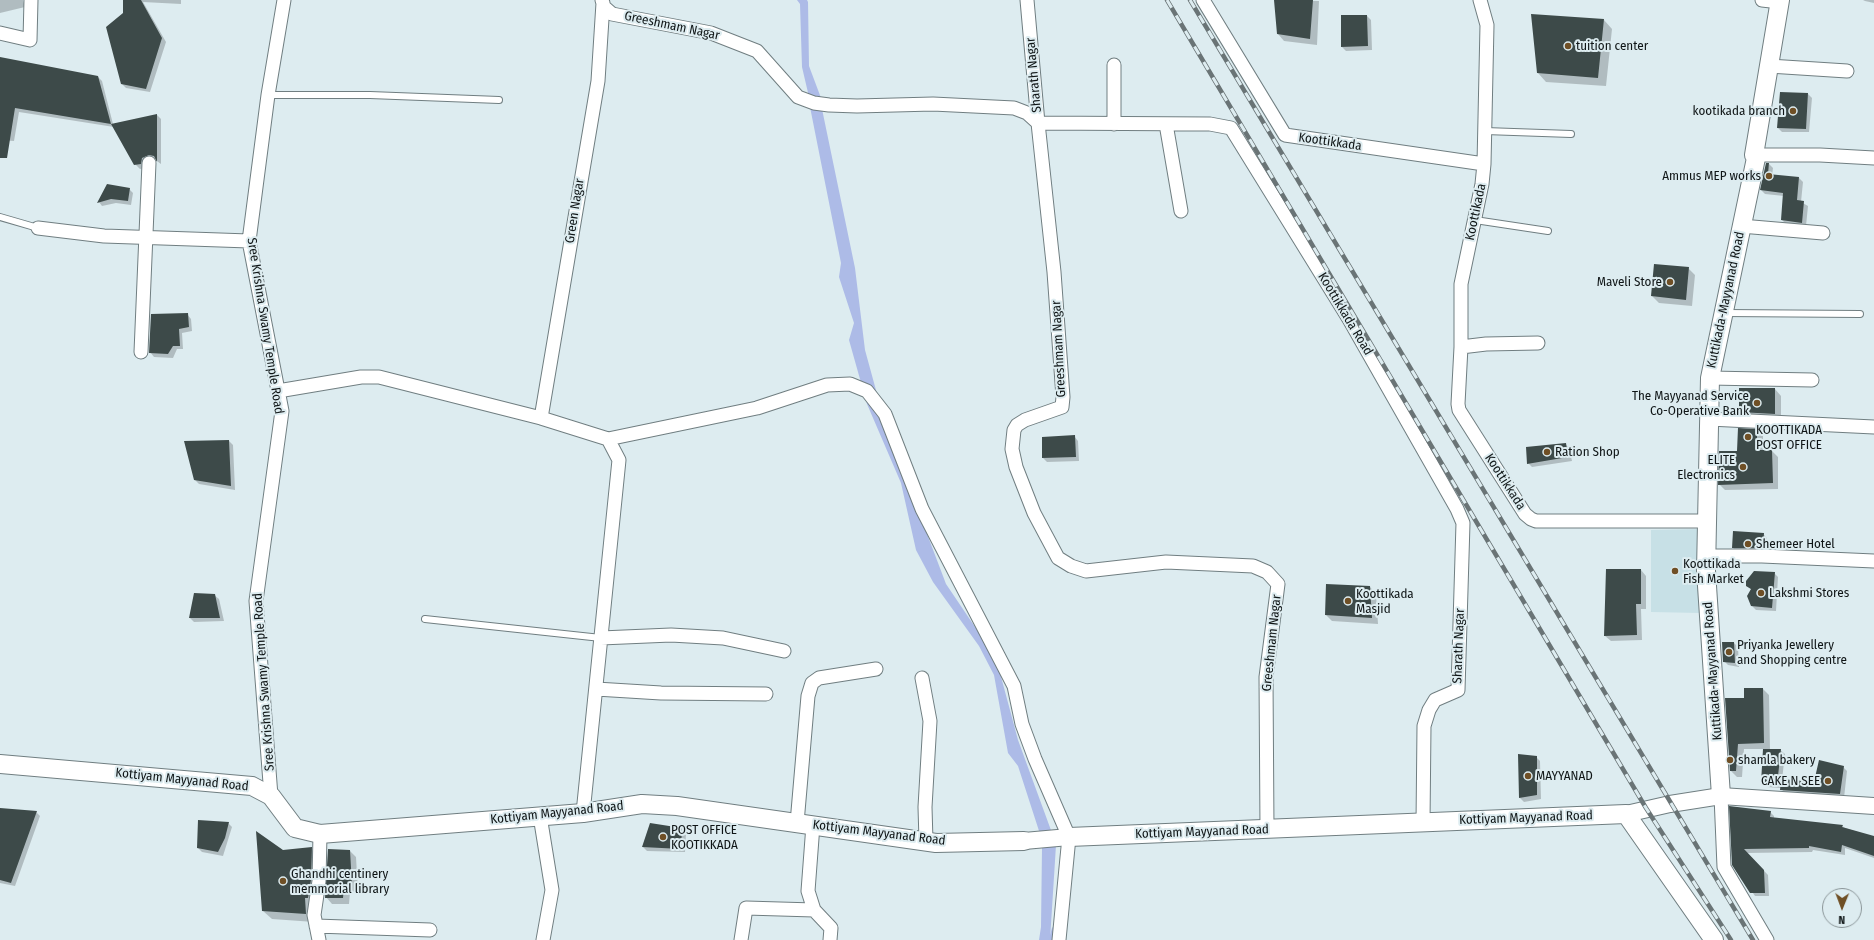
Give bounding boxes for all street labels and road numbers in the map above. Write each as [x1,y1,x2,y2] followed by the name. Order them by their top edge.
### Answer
[623,8,721,44] street label: Greeshmam Nagar
[1023,37,1045,113] street label: Sharath Nagar
[1297,130,1363,154] street label: Koottikkada
[562,178,588,244] street label: Green Nagar
[1462,182,1490,242] street label: Koottikada
[1704,230,1748,370] street label: Kuttikada-Mayyanad Road
[243,237,287,415] street label: Sree Krishna Swamy Temple Road
[1314,270,1376,358] street label: Koottikkada Road
[1049,300,1069,398] street label: Greeshmam Nagar
[1481,451,1529,513] street label: Koottikkada
[250,593,278,771] street label: Sree Krishna Swamy Temple Road
[1259,594,1285,692] street label: Greeshmam Nagar
[1700,601,1726,741] street label: Kuttikada-Mayyanad Road
[1450,608,1468,684] street label: Sharath Nagar
[115,765,249,795] street label: Kottiyam Mayyanad Road
[490,798,624,828] street label: Kottiyam Mayyanad Road
[1459,808,1593,828] street label: Kottiyam Mayyanad Road
[812,817,946,849] street label: Kottiyam Mayyanad Road
[1135,822,1269,842] street label: Kottiyam Mayyanad Road

